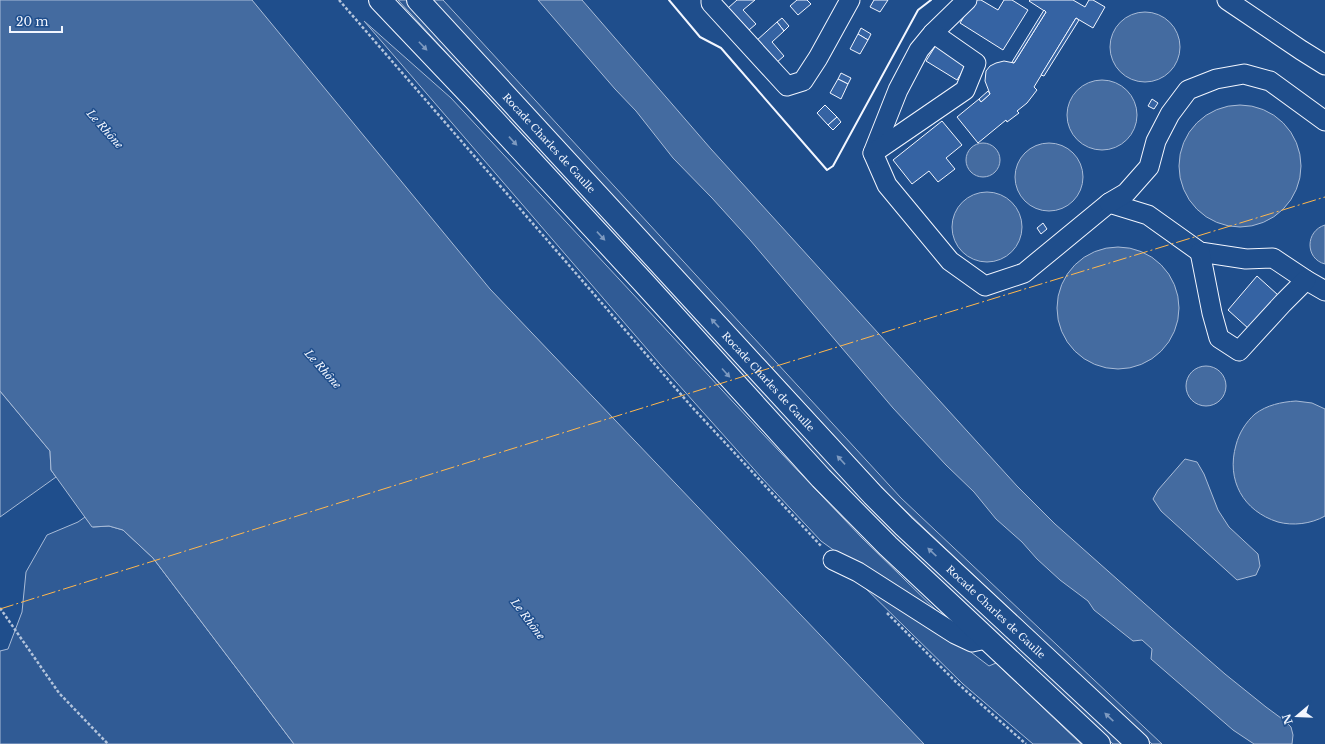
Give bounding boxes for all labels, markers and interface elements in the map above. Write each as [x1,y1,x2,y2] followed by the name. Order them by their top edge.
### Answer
[10,8,62,34] scale bar
[16,14,48,29] text: 20 m
[419,41,428,51] one-way arrow
[500,90,599,196] street label: Rocade Charles de Gaulle
[83,106,126,152] water label: Le Rhône
[508,136,517,146] one-way arrow
[596,231,606,241] one-way arrow
[711,318,720,328] one-way arrow
[720,329,818,434] street label: Rocade Charles de Gaulle
[301,346,344,392] water label: Le Rhône
[722,368,731,379] one-way arrow
[836,455,846,465] one-way arrow
[928,548,937,557] one-way arrow
[944,562,1049,661] street label: Rocade Charles de Gaulle
[507,595,548,642] water label: Le Rhône
[1277,696,1317,736] north arrow
[1279,711,1296,726] text: N
[1104,713,1114,722] one-way arrow

